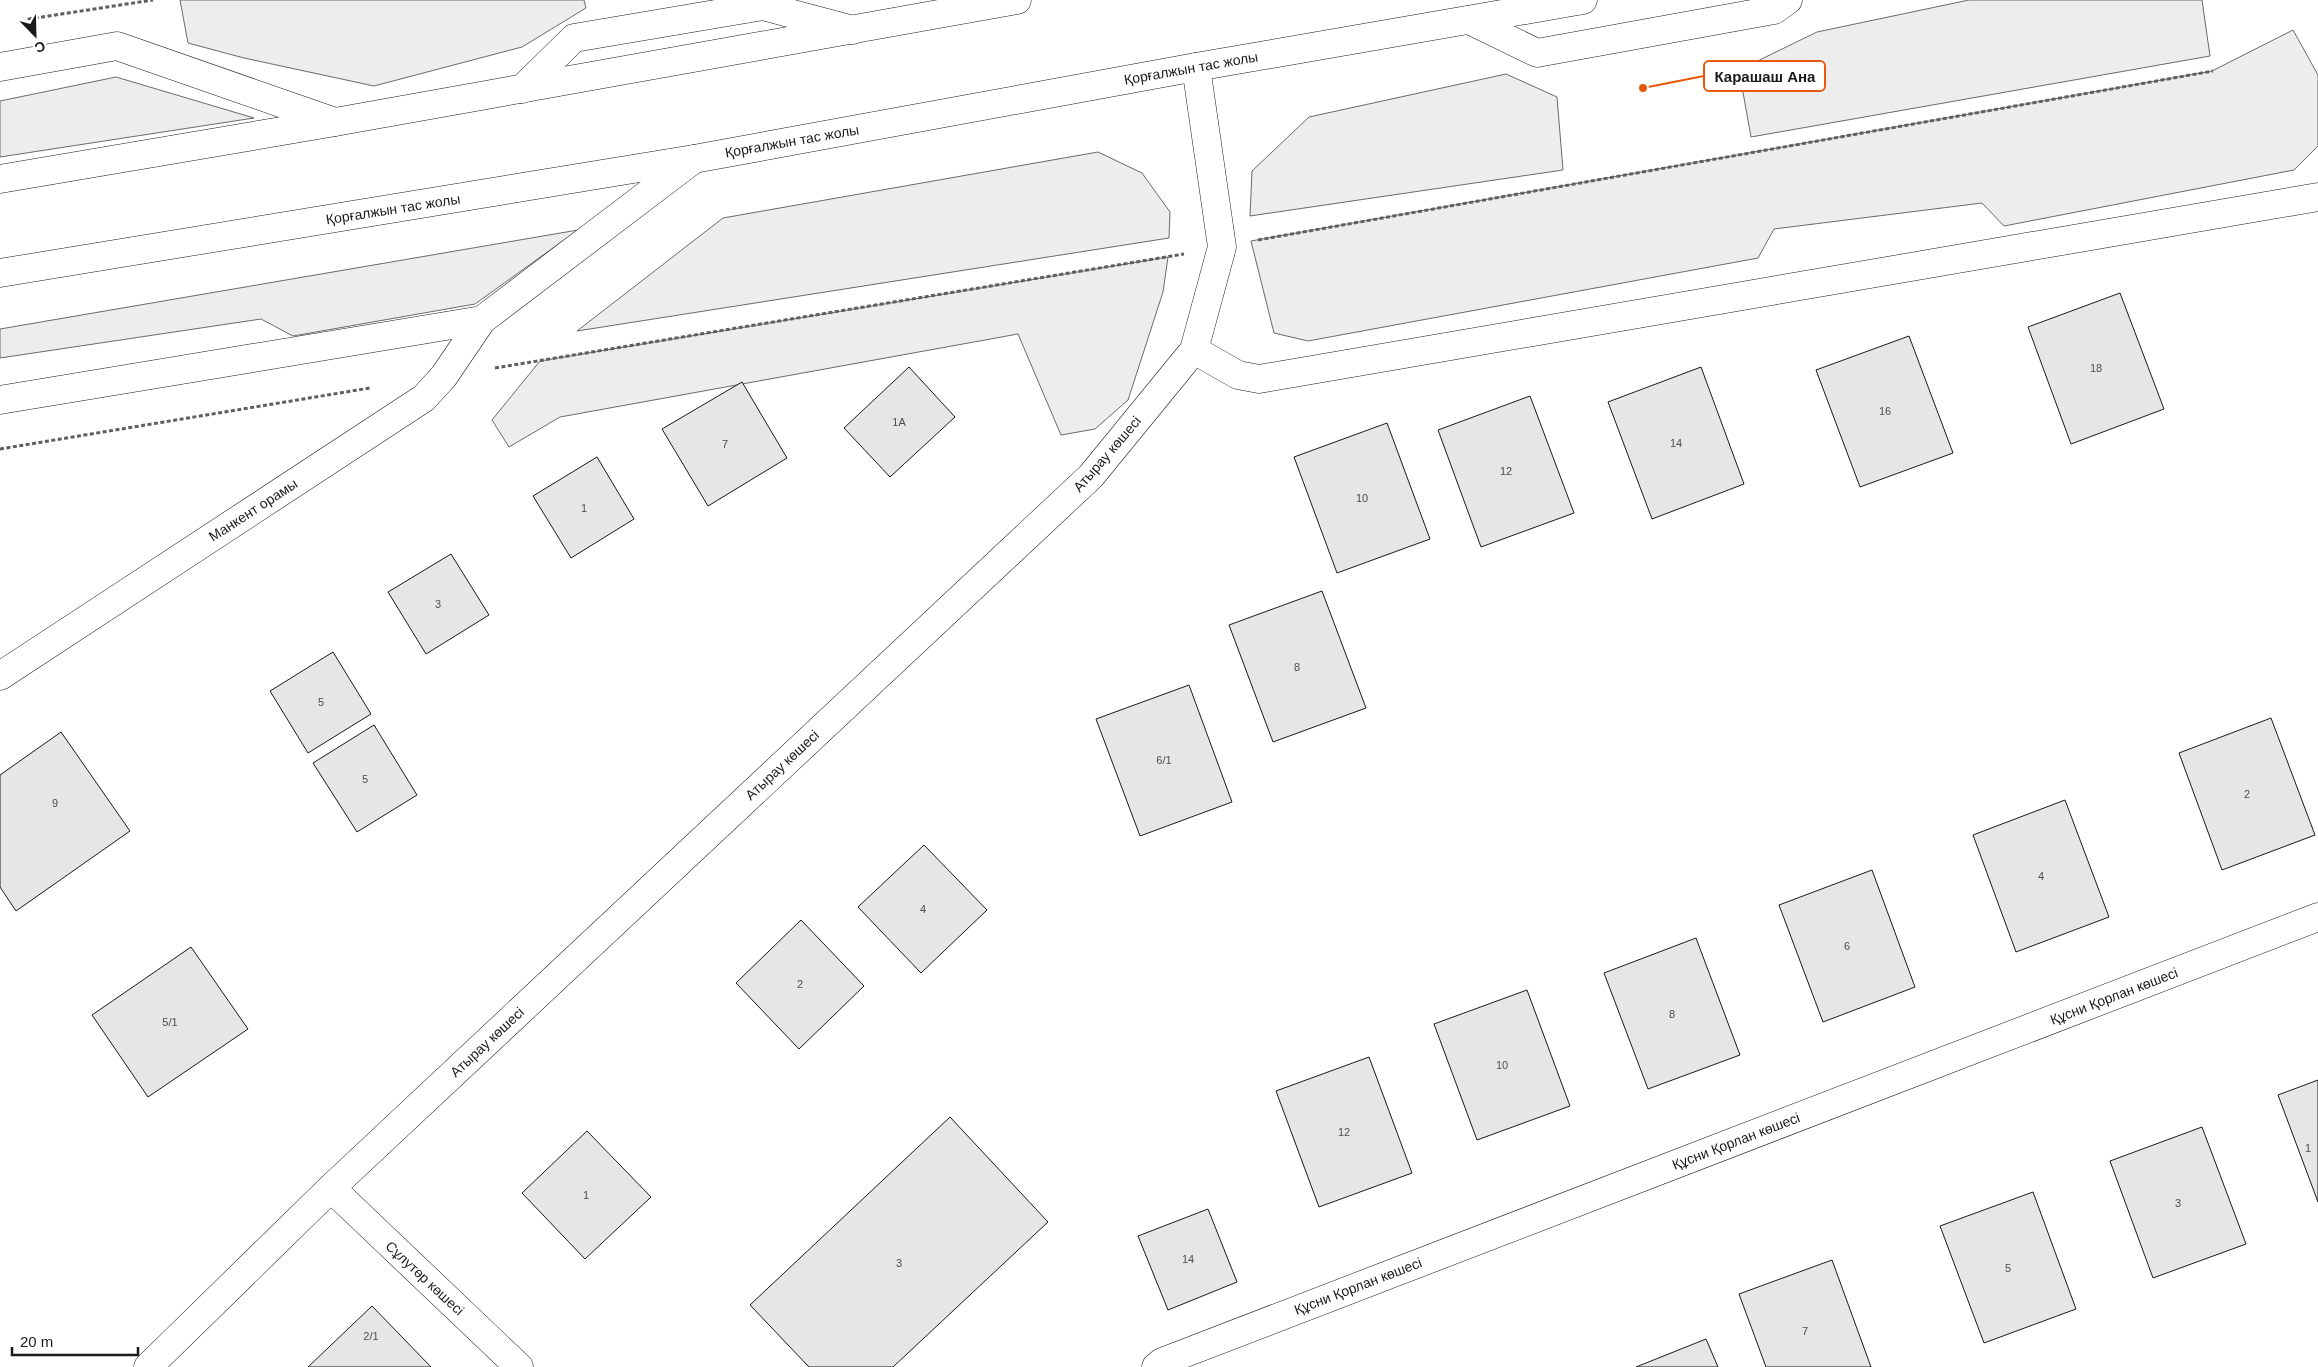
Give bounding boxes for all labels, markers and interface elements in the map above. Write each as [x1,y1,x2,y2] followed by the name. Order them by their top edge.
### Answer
[10,10,60,60] north arrow
[32,38,48,56] text: С
[1123,48,1259,88] street label: Қорғалжын тас жолы
[1704,61,1825,91] callout: Карашаш Ана
[1715,68,1816,85] text: Карашаш Ана
[724,121,860,161] street label: Қорғалжын тас жолы
[325,190,461,228] street label: Қорғалжын тас жолы
[2090,362,2102,374] house number: 18
[1879,405,1891,417] house number: 16
[1070,413,1144,495] street label: Атырау көшесі
[892,416,906,428] house number: 1А
[1670,437,1682,449] house number: 14
[722,438,728,450] house number: 7
[1500,465,1512,477] house number: 12
[206,475,300,545] street label: Манкент орамы
[1356,492,1368,504] house number: 10
[581,502,587,514] house number: 1
[435,598,441,610] house number: 3
[1294,661,1300,673] house number: 8
[318,696,324,708] house number: 5
[742,727,822,803] street label: Атырау көшесі
[1156,754,1172,766] house number: 6/1
[362,773,368,785] house number: 5
[2244,788,2250,800] house number: 2
[52,797,58,809] house number: 9
[2038,870,2044,882] house number: 4
[920,903,926,915] house number: 4
[1844,940,1850,952] house number: 6
[2048,964,2180,1028] street label: Құсни Қорлан көшесі
[797,978,803,990] house number: 2
[447,1004,527,1080] street label: Атырау көшесі
[1669,1008,1675,1020] house number: 8
[162,1016,178,1028] house number: 5/1
[1496,1059,1508,1071] house number: 10
[1670,1109,1802,1173] street label: Құсни Қорлан көшесі
[1338,1126,1350,1138] house number: 12
[2305,1142,2311,1154] house number: 1
[583,1189,589,1201] house number: 1
[2175,1197,2181,1209] house number: 3
[383,1238,467,1318] street label: Сұлутөр көшесі
[1182,1253,1194,1265] house number: 14
[1292,1254,1424,1318] street label: Құсни Қорлан көшесі
[896,1257,902,1269] house number: 3
[2005,1262,2011,1274] house number: 5
[12,1324,139,1356] scale bar
[1802,1325,1808,1337] house number: 7
[363,1330,379,1342] house number: 2/1
[20,1333,53,1350] text: 20 m

